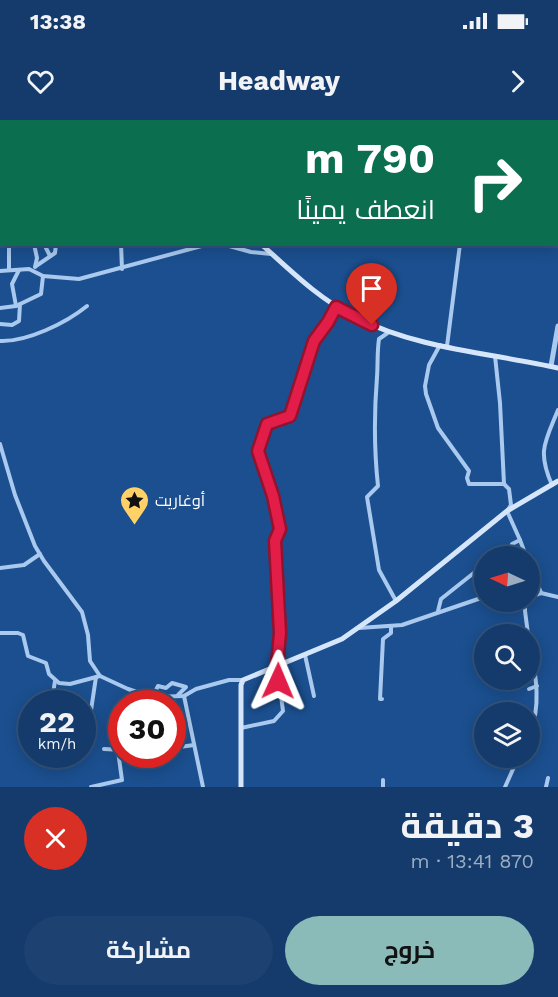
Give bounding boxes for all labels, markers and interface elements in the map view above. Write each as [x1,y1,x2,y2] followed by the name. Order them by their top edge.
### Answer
[30,9,86,34] text: 13:38
[24,65,57,98] icon: heart
[218,65,340,97] text: Headway
[501,65,534,98] icon: forward
[305,134,435,183] text: 790 m
[456,144,534,222] icon: right
[296,194,435,226] text: انعطف يمينًا
[346,263,397,325] pin
[355,272,388,305] icon: arrive
[118,484,150,526] place icon: أوغاريت
[155,491,205,510] place label: أوغاريت
[474,546,540,612] north arrow
[474,546,540,768] map controls
[474,624,540,690] button: search
[246,649,310,713] position arrow
[108,690,186,768] speed limit sign: 30
[474,702,540,768] button: layers
[39,704,75,739] text: 22
[38,735,76,753] text: km/h
[401,805,534,847] text: 3 دقيقة
[24,807,87,870] button: close
[410,849,534,873] text: 870 m · 13:41
[24,916,273,985] button: مشاركة
[285,916,534,985] button: خروج

